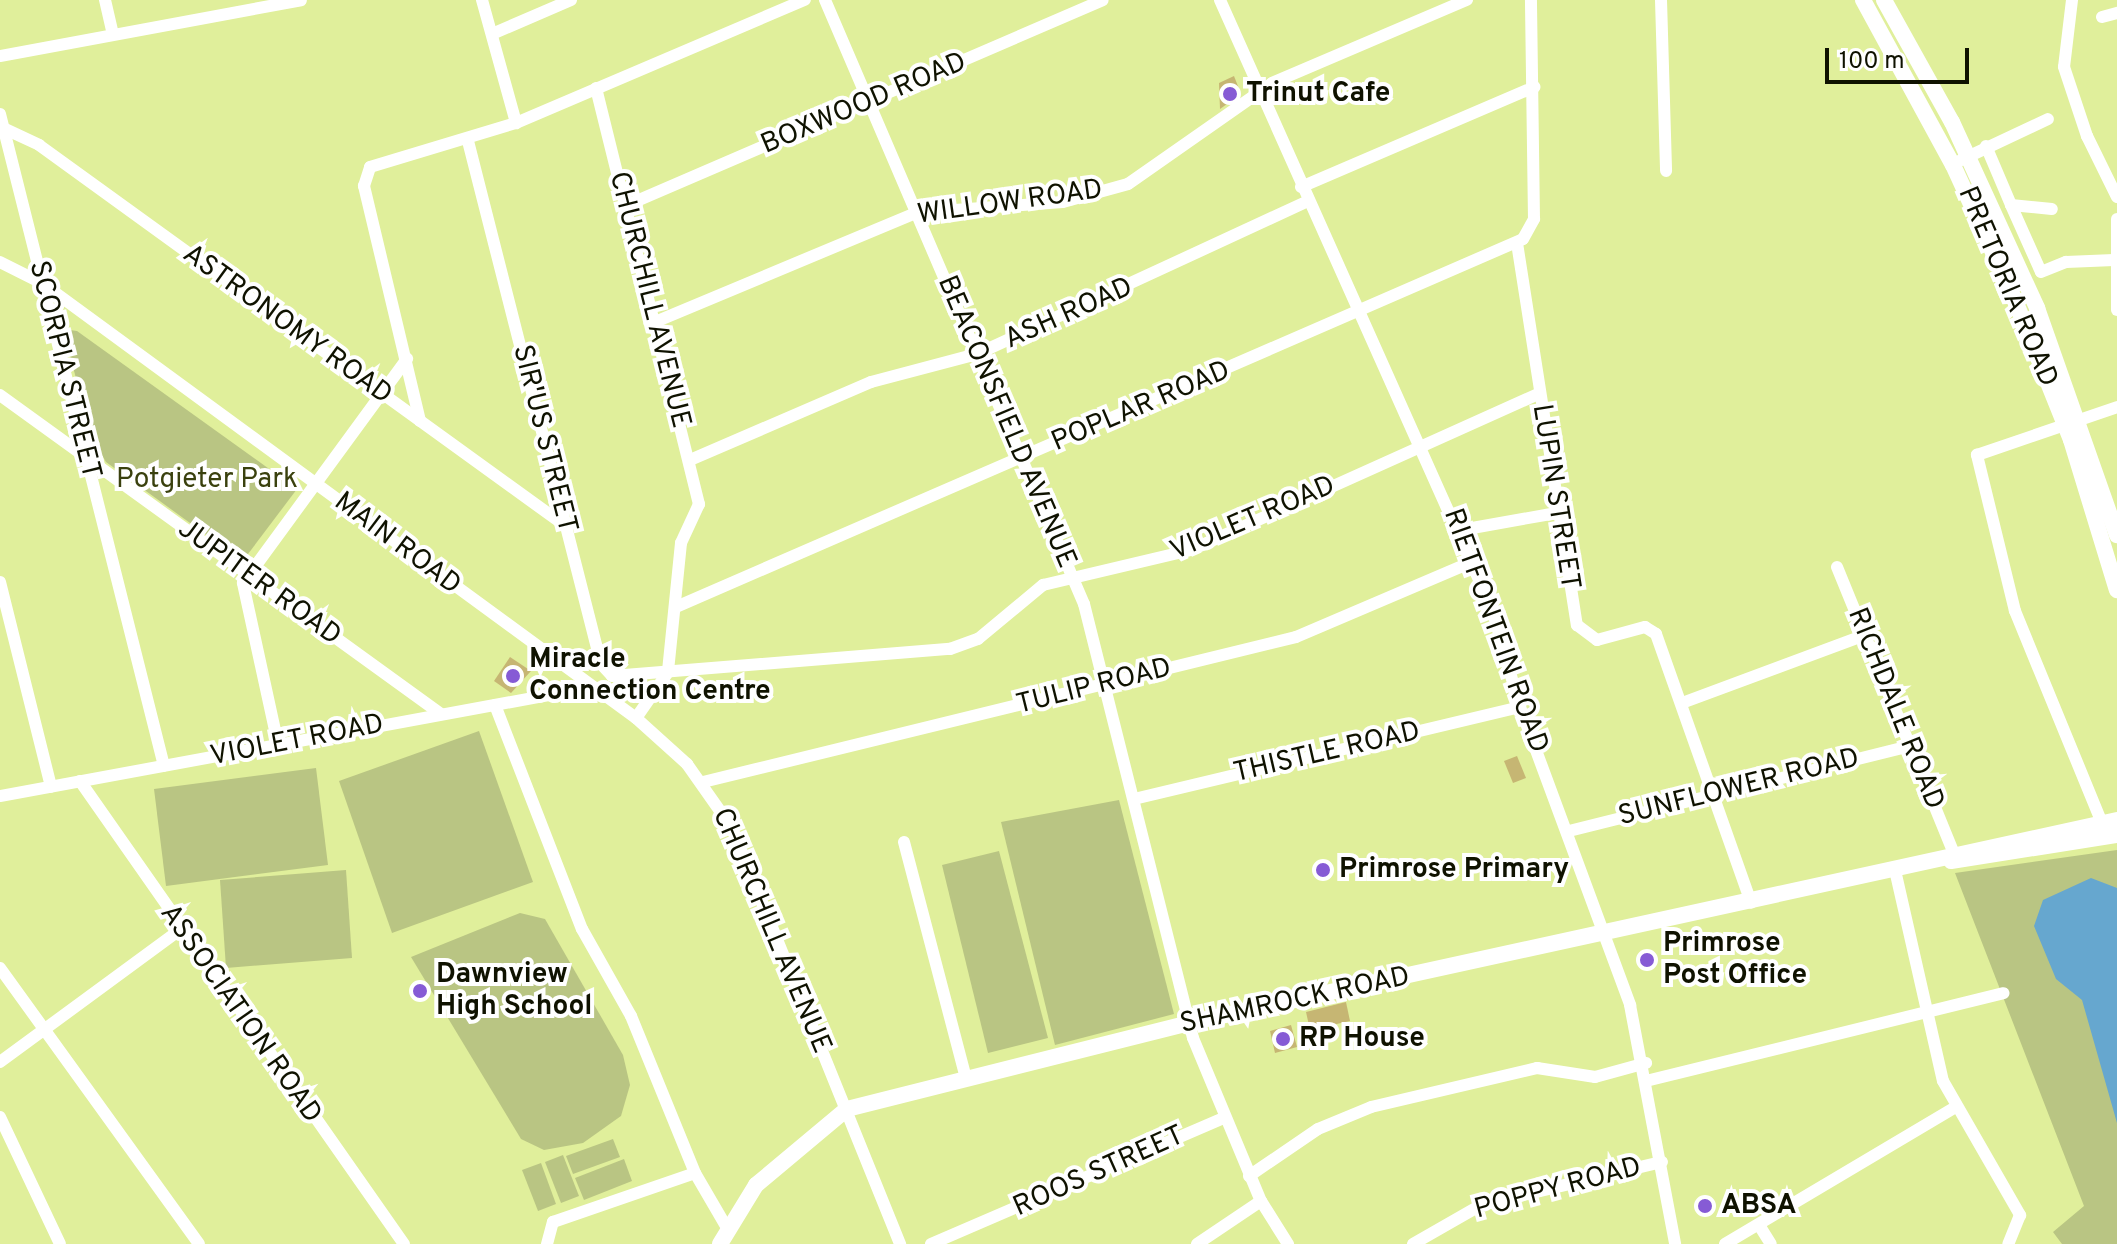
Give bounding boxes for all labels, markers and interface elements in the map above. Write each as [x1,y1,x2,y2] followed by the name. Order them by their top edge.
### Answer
[1829,32,1973,82] scale bar
[756,46,972,162] street label: BOXWOOD ROAD
[1839,47,1905,77] text: 100 m
[1246,77,1390,111] place label: Trinut Cafe
[1221,85,1239,103] marker: Trinut Cafe
[601,167,697,433] street label: CHURCHILL AVENUE
[915,173,1105,233] street label: WILLOW ROAD
[1949,181,2065,393] street label: PRETORIA ROAD
[175,237,399,413] street label: ASTRONOMY ROAD
[21,257,107,483] street label: SCORPIA STREET
[929,270,1083,574] street label: BEACONSFIELD AVENUE
[1000,271,1138,357] street label: ASH ROAD
[504,342,584,536] street label: SIR'US STREET
[1047,354,1235,460] street label: POPLAR ROAD
[1524,402,1586,592] street label: LUPIN STREET
[116,463,298,497] park label: Potgieter Park
[1165,469,1341,569] street label: VIOLET ROAD
[327,485,467,603] street label: MAIN ROAD
[1435,504,1555,758] street label: RIETFONTEIN ROAD
[171,513,347,653] street label: JUPITER ROAD
[1839,603,1951,815] street label: RICHDALE ROAD
[529,643,771,709] place label: Miracle Connection Centre
[1013,652,1175,722] street label: TULIP ROAD
[504,667,522,685] marker: Miracle Connection Centre
[207,708,387,774] street label: VIOLET ROAD
[1230,715,1424,791] street label: THISTLE ROAD
[1615,742,1863,834] street label: SUNFLOWER ROAD
[704,803,838,1059] street label: CHURCHILL AVENUE
[1339,853,1569,887] place label: Primrose Primary
[1314,861,1332,879] marker: Primrose Primary
[152,898,328,1130] street label: ASSOCIATION ROAD
[1663,927,1807,993] place label: Primrose Post Office
[1638,951,1656,969] marker: Primrose Post Office
[436,958,592,1024] place label: Dawnview High School
[1177,960,1413,1042] street label: SHAMROCK ROAD
[411,982,429,1000] marker: Dawnview High School
[1299,1022,1425,1056] place label: RP House
[1274,1030,1292,1048] marker: RP House
[1008,1119,1190,1225] street label: ROOS STREET
[1470,1150,1646,1228] street label: POPPY ROAD
[1721,1189,1797,1223] place label: ABSA
[1696,1197,1714,1215] marker: ABSA

